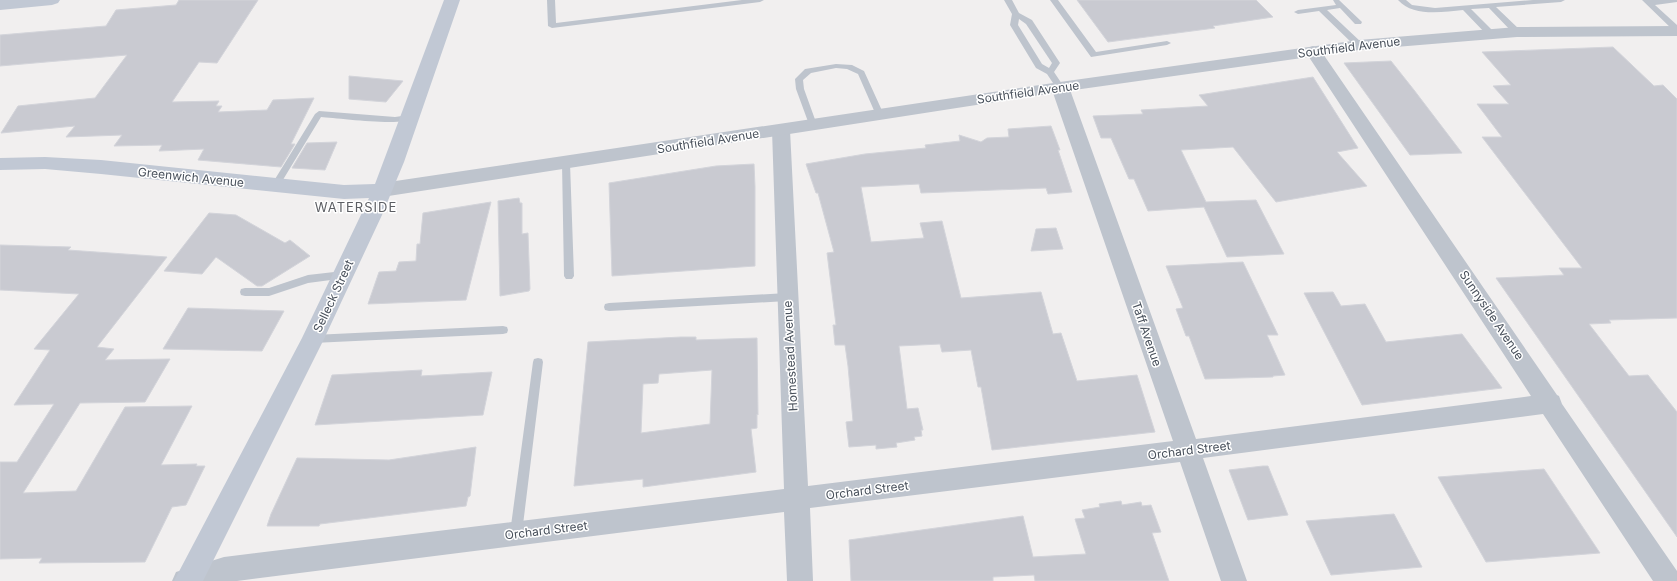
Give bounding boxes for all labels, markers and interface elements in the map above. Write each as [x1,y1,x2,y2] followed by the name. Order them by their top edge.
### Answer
[1297,33,1401,61] street label: Southfield Avenue
[976,77,1080,107] street label: Southfield Avenue
[656,126,760,156] street label: Southfield Avenue
[137,164,245,190] street label: Greenwich Avenue
[315,199,397,215] district label: WATERSIDE
[310,257,356,335] street label: Selleck Street
[1457,267,1527,363] street label: Sunnyside Avenue
[780,300,800,412] street label: Homestead Avenue
[1129,300,1165,368] street label: Taff Avenue
[1147,437,1231,463] street label: Orchard Street
[825,477,909,503] street label: Orchard Street
[504,517,588,543] street label: Orchard Street

